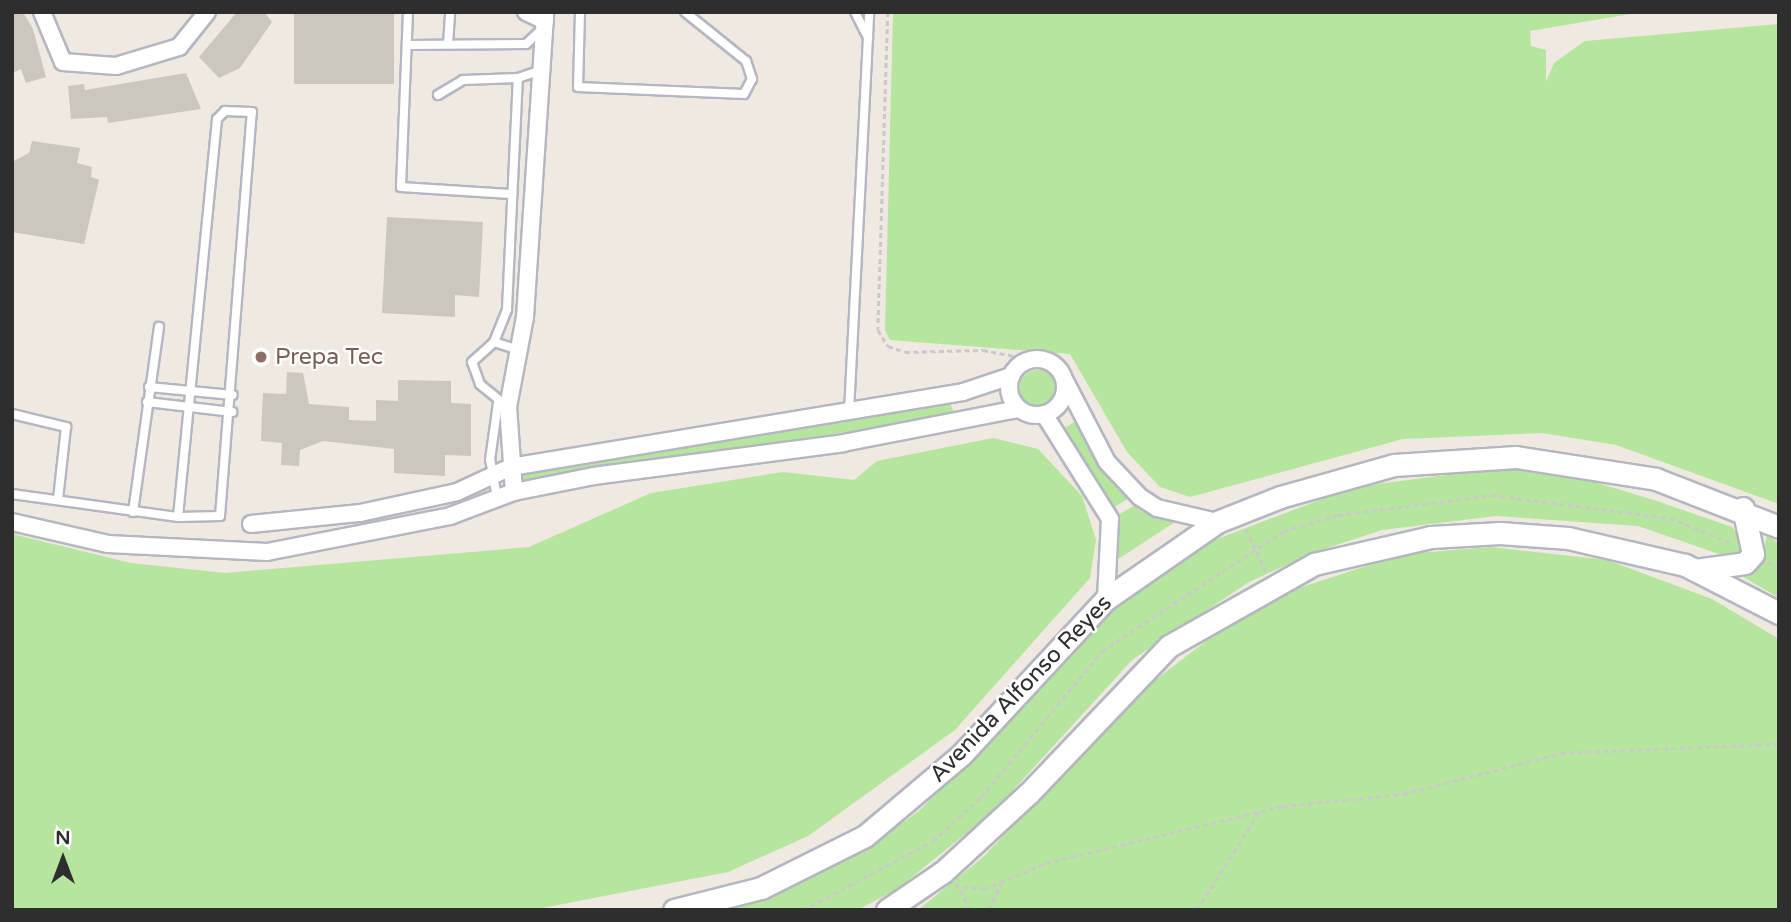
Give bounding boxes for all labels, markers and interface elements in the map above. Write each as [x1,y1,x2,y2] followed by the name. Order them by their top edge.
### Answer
[275,343,383,371] place label: Prepa Tec
[253,349,269,365] marker: Prepa Tec
[924,590,1118,788] street label: Avenida Alfonso Reyes
[28,824,98,894] north arrow
[55,827,71,849] text: N

